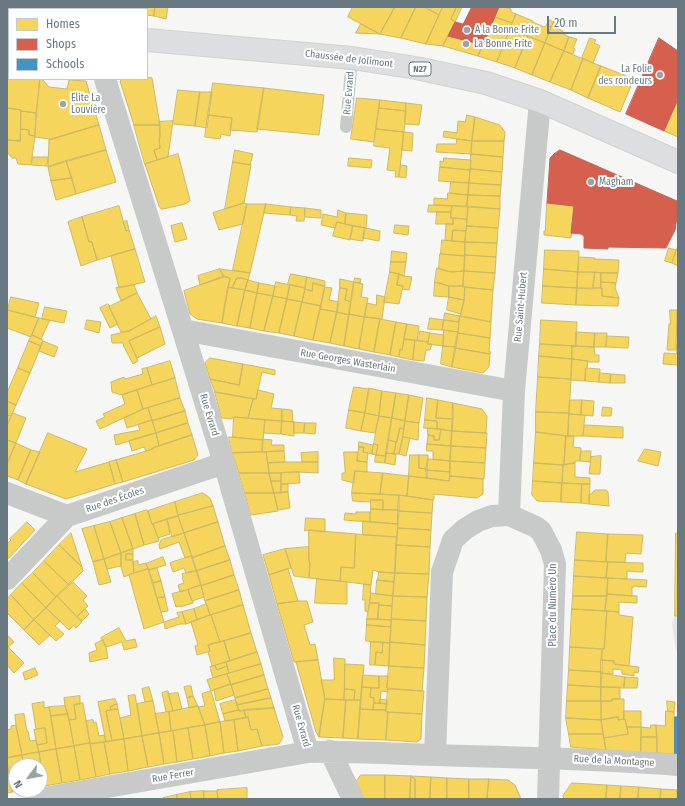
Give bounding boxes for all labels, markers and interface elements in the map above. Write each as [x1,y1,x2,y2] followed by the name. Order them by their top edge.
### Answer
[8,8,148,80] legend
[549,8,618,34] scale bar
[554,16,578,30] text: 20 m
[46,17,80,31] text: Homes
[475,24,539,36] place label: A la Bonne Frite
[462,25,472,35] marker: A la Bonne Frite
[46,37,76,51] text: Shops
[474,38,532,50] place label: La Bonne Frite
[461,39,471,49] marker: La Bonne Frite
[304,48,394,70] street label: Chaussée de Jolimont
[46,57,84,71] text: Schools
[409,62,431,76] road number: N27
[598,63,652,86] place label: La Folie des rondeurs
[655,70,665,80] marker: La Folie des rondeurs
[341,71,357,115] street label: Rue Evrard
[71,92,106,116] place label: Elite La Louvière
[58,99,68,109] marker: Elite La Louvière
[599,176,633,188] place label: Magham
[586,177,596,187] marker: Magham
[512,271,530,343] street label: Rue Saint-Hubert
[299,347,397,375] street label: Rue Georges Wasterlain
[197,392,221,438] street label: Rue Evrard
[84,484,146,516] street label: Rue des Écoles
[547,564,559,646] street label: Place du Numéro Un
[289,703,313,749] street label: Rue Evrard
[573,753,655,769] street label: Rue de la Montagne
[8,758,48,798] north arrow
[151,766,195,786] street label: Rue Ferrer
[11,778,26,790] text: N

